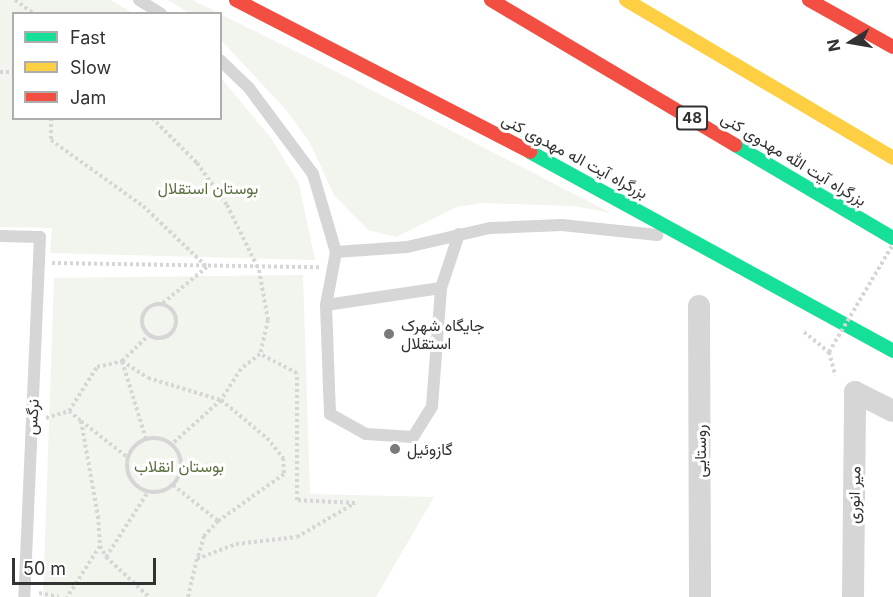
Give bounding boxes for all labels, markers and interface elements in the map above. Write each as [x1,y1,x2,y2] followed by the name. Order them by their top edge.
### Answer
[12,12,222,120] legend
[821,12,881,72] north arrow
[70,27,106,48] text: Fast
[822,38,844,53] text: N
[70,57,111,78] text: Slow
[70,87,106,108] text: Jam
[676,106,708,130] road number: 48
[718,108,870,210] street label: بزرگراه آیت الله مهدوی کنی
[499,109,651,203] street label: بزرگراه آیت اله مهدوی کنی
[158,178,258,198] park label: بوستان استقلال
[401,315,484,353] place label: جایگاه شهرک استقلال
[382,327,396,341] marker: جایگاه شهرک استقلال
[21,398,43,436] street label: نرگس
[690,425,710,477] street label: روستایی
[407,439,453,459] place label: گازوئیل
[388,442,402,456] marker: گازوئیل
[134,456,224,476] park label: بوستان انقلاب
[844,466,864,524] street label: میر انوری
[15,546,159,584] scale bar
[23,558,66,579] text: 50 m

